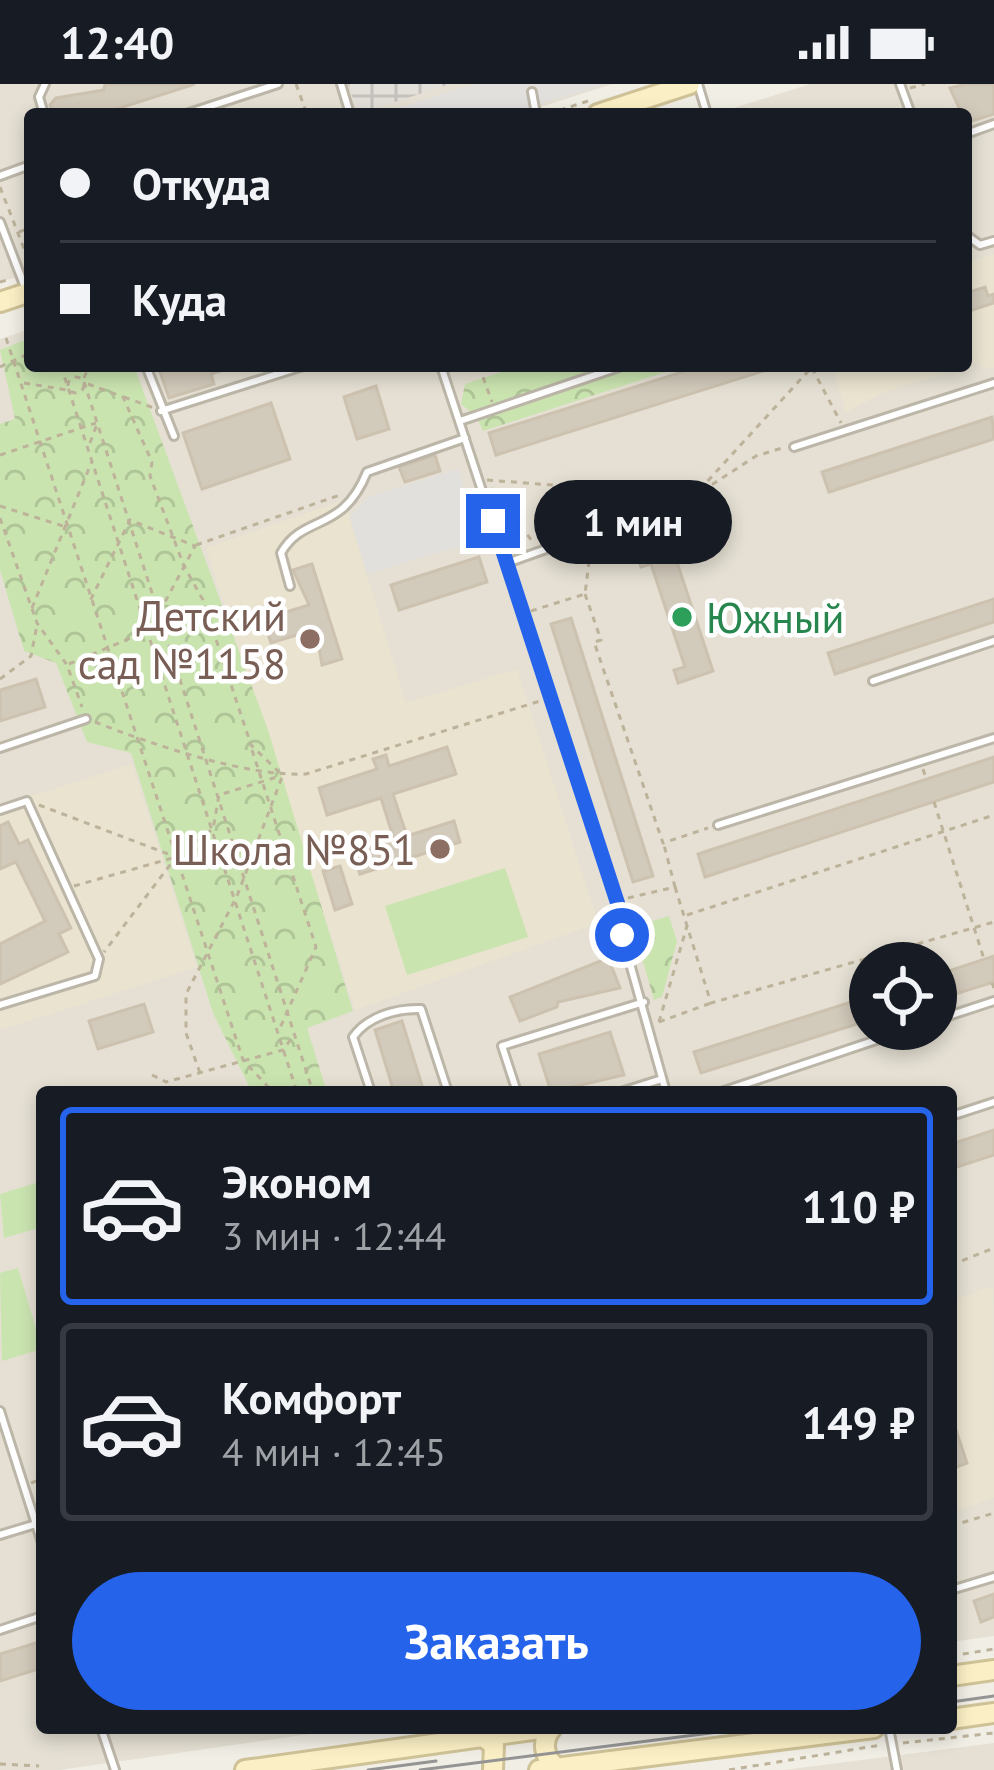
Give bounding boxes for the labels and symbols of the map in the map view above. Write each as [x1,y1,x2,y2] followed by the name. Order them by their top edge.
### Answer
[535,479,733,563] callout: 1 мин
[466,494,520,548] route end
[78,588,286,691] place label: Детский сад №1158
[706,590,845,645] place label: Южный
[669,604,695,630] marker: Южный
[297,626,323,652] marker: Детский сад №1158
[172,822,416,877] place label: Школа №851
[427,836,453,862] marker: Школа №851
[595,908,649,962] route start

